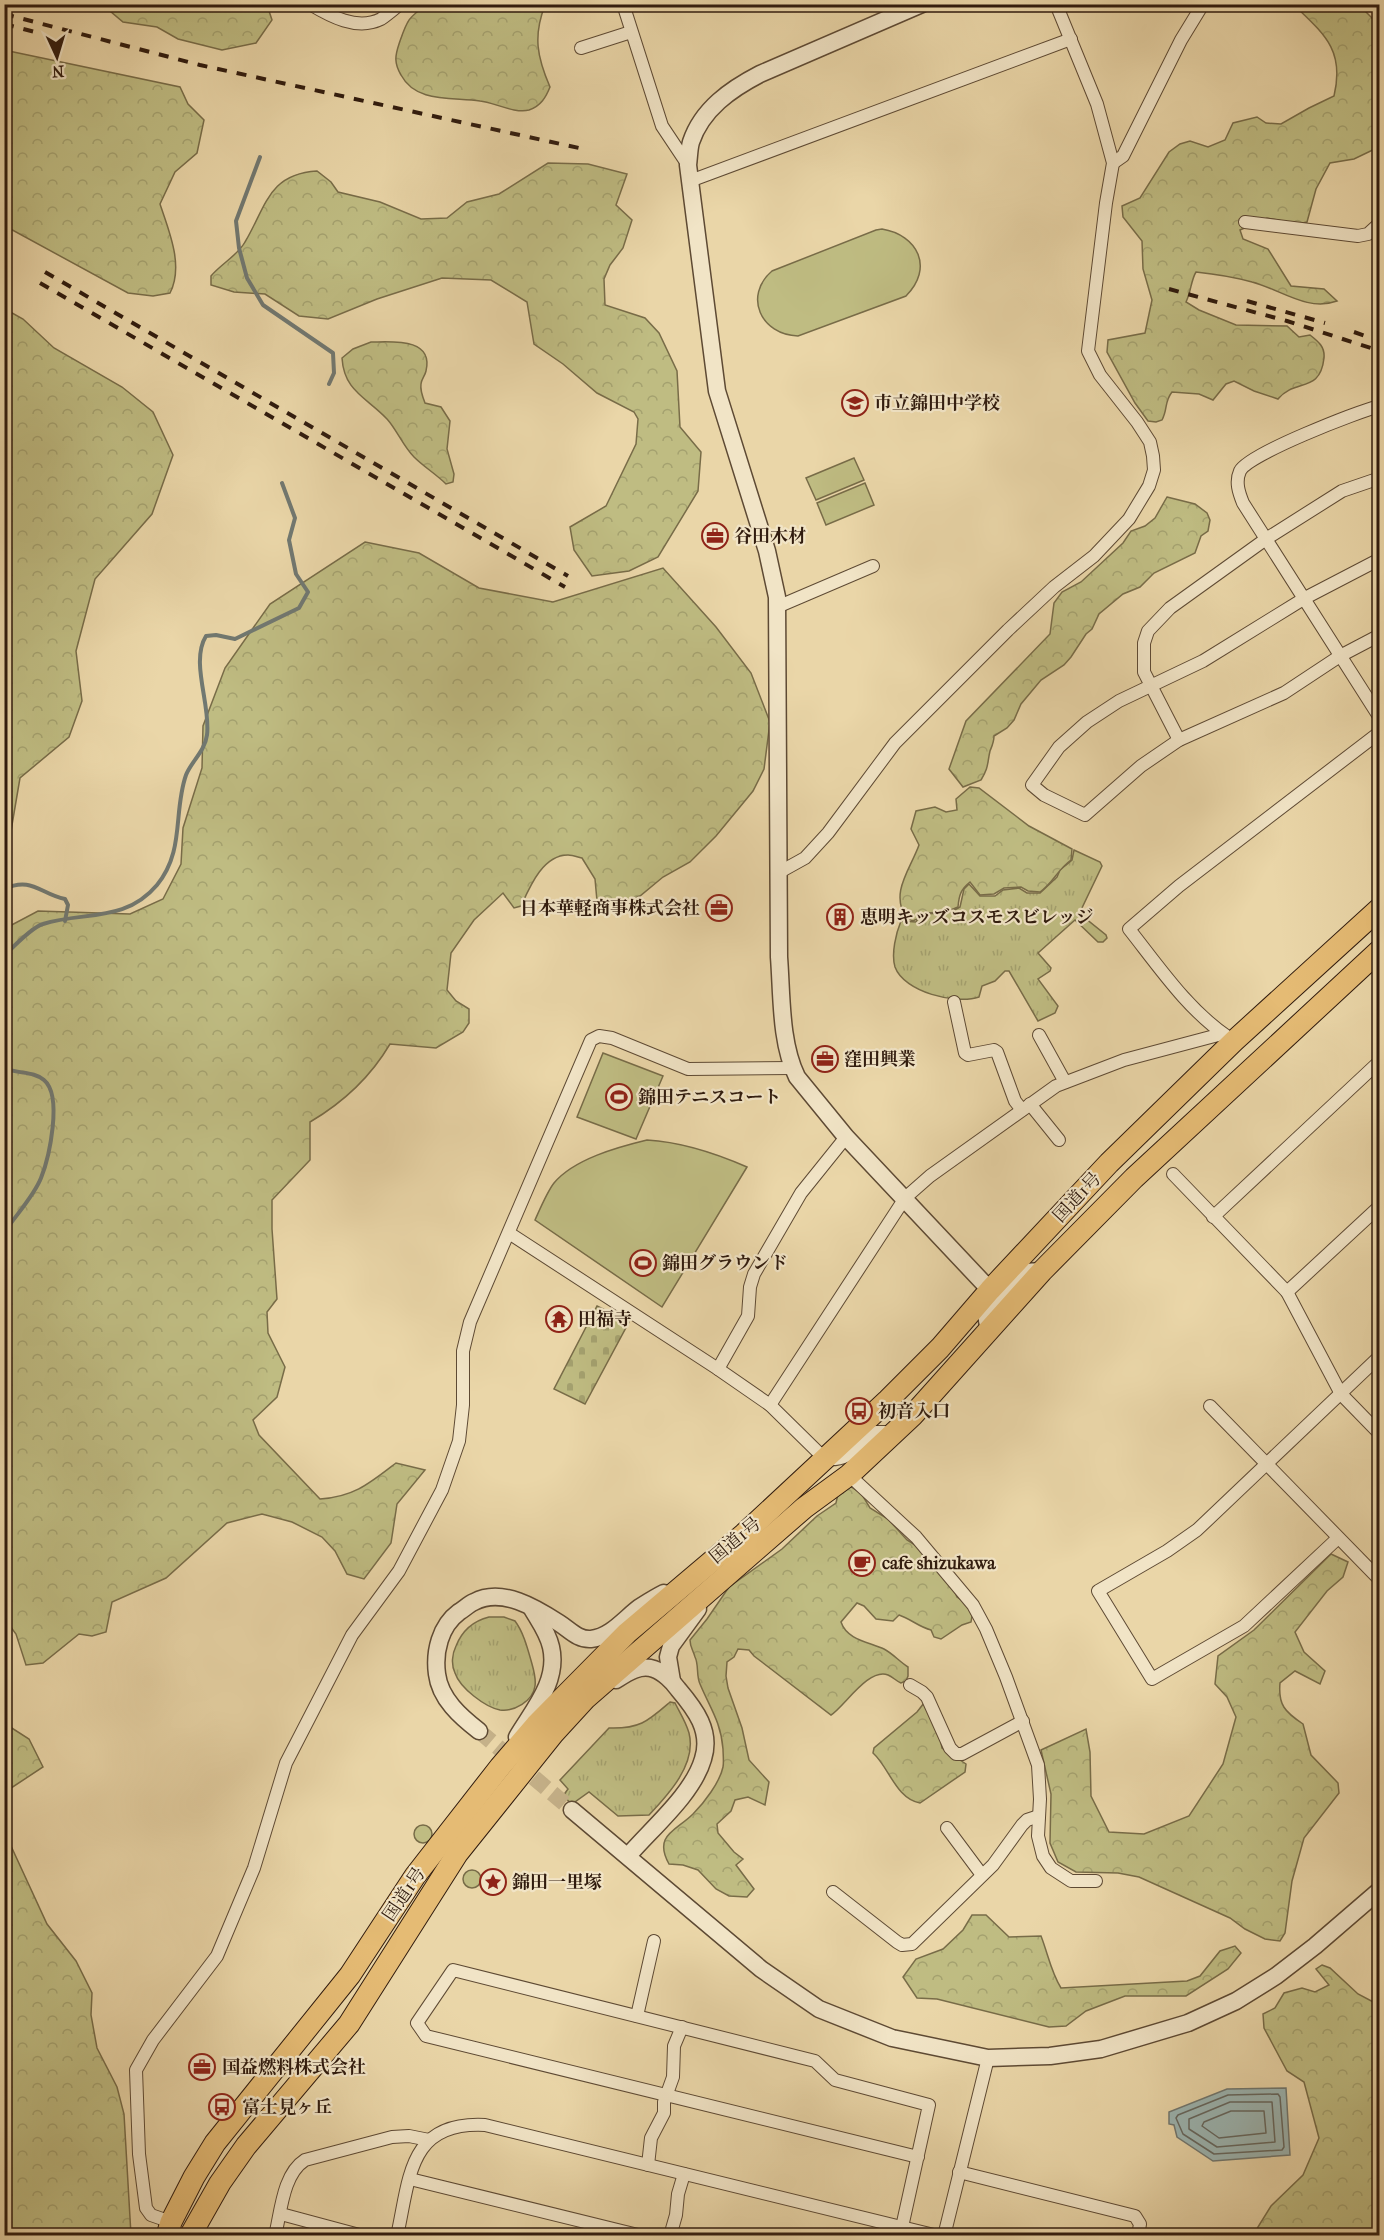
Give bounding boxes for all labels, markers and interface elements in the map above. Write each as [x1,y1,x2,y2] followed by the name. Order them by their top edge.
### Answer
[27,27,87,87] north arrow
[50,62,65,81] text: N
[840,388,870,418] school or university icon: 市立錦田中学校
[874,393,1000,414] place label: 市立錦田中学校
[700,521,730,551] office icon: 谷田木材
[734,526,806,547] place label: 谷田木材
[704,893,734,923] office icon: 日本華軽商事株式会社
[520,898,700,919] place label: 日本華軽商事株式会社
[825,902,855,932] building icon: 恵明キッズコスモスビレッジ
[860,907,1093,928] place label: 恵明キッズコスモスビレッジ
[810,1044,840,1074] office icon: 窪田興業
[844,1049,916,1070] place label: 窪田興業
[604,1082,634,1112] sports icon: 錦田テニスコート
[638,1087,781,1108] place label: 錦田テニスコート
[1049,1168,1106,1227] street label: 国道1号
[628,1248,658,1278] sports icon: 錦田グラウンド
[662,1253,788,1274] place label: 錦田グラウンド
[544,1304,574,1334] temple icon: 田福寺
[578,1309,632,1330] place label: 田福寺
[844,1396,874,1426] bus stop icon: 初音入口
[878,1401,950,1422] place label: 初音入口
[705,1513,765,1568] street label: 国道1号
[847,1548,877,1578] cafe icon: cafe shizukawa
[882,1553,996,1574] place label: cafe shizukawa
[379,1863,430,1925] street label: 国道1号
[478,1867,508,1897] place icon: 錦田一里塚
[512,1872,602,1893] place label: 錦田一里塚
[187,2052,217,2082] office icon: 国益燃料株式会社
[222,2057,366,2078] place label: 国益燃料株式会社
[207,2092,237,2122] bus stop icon: 富士見ヶ丘
[242,2097,332,2118] place label: 富士見ヶ丘

